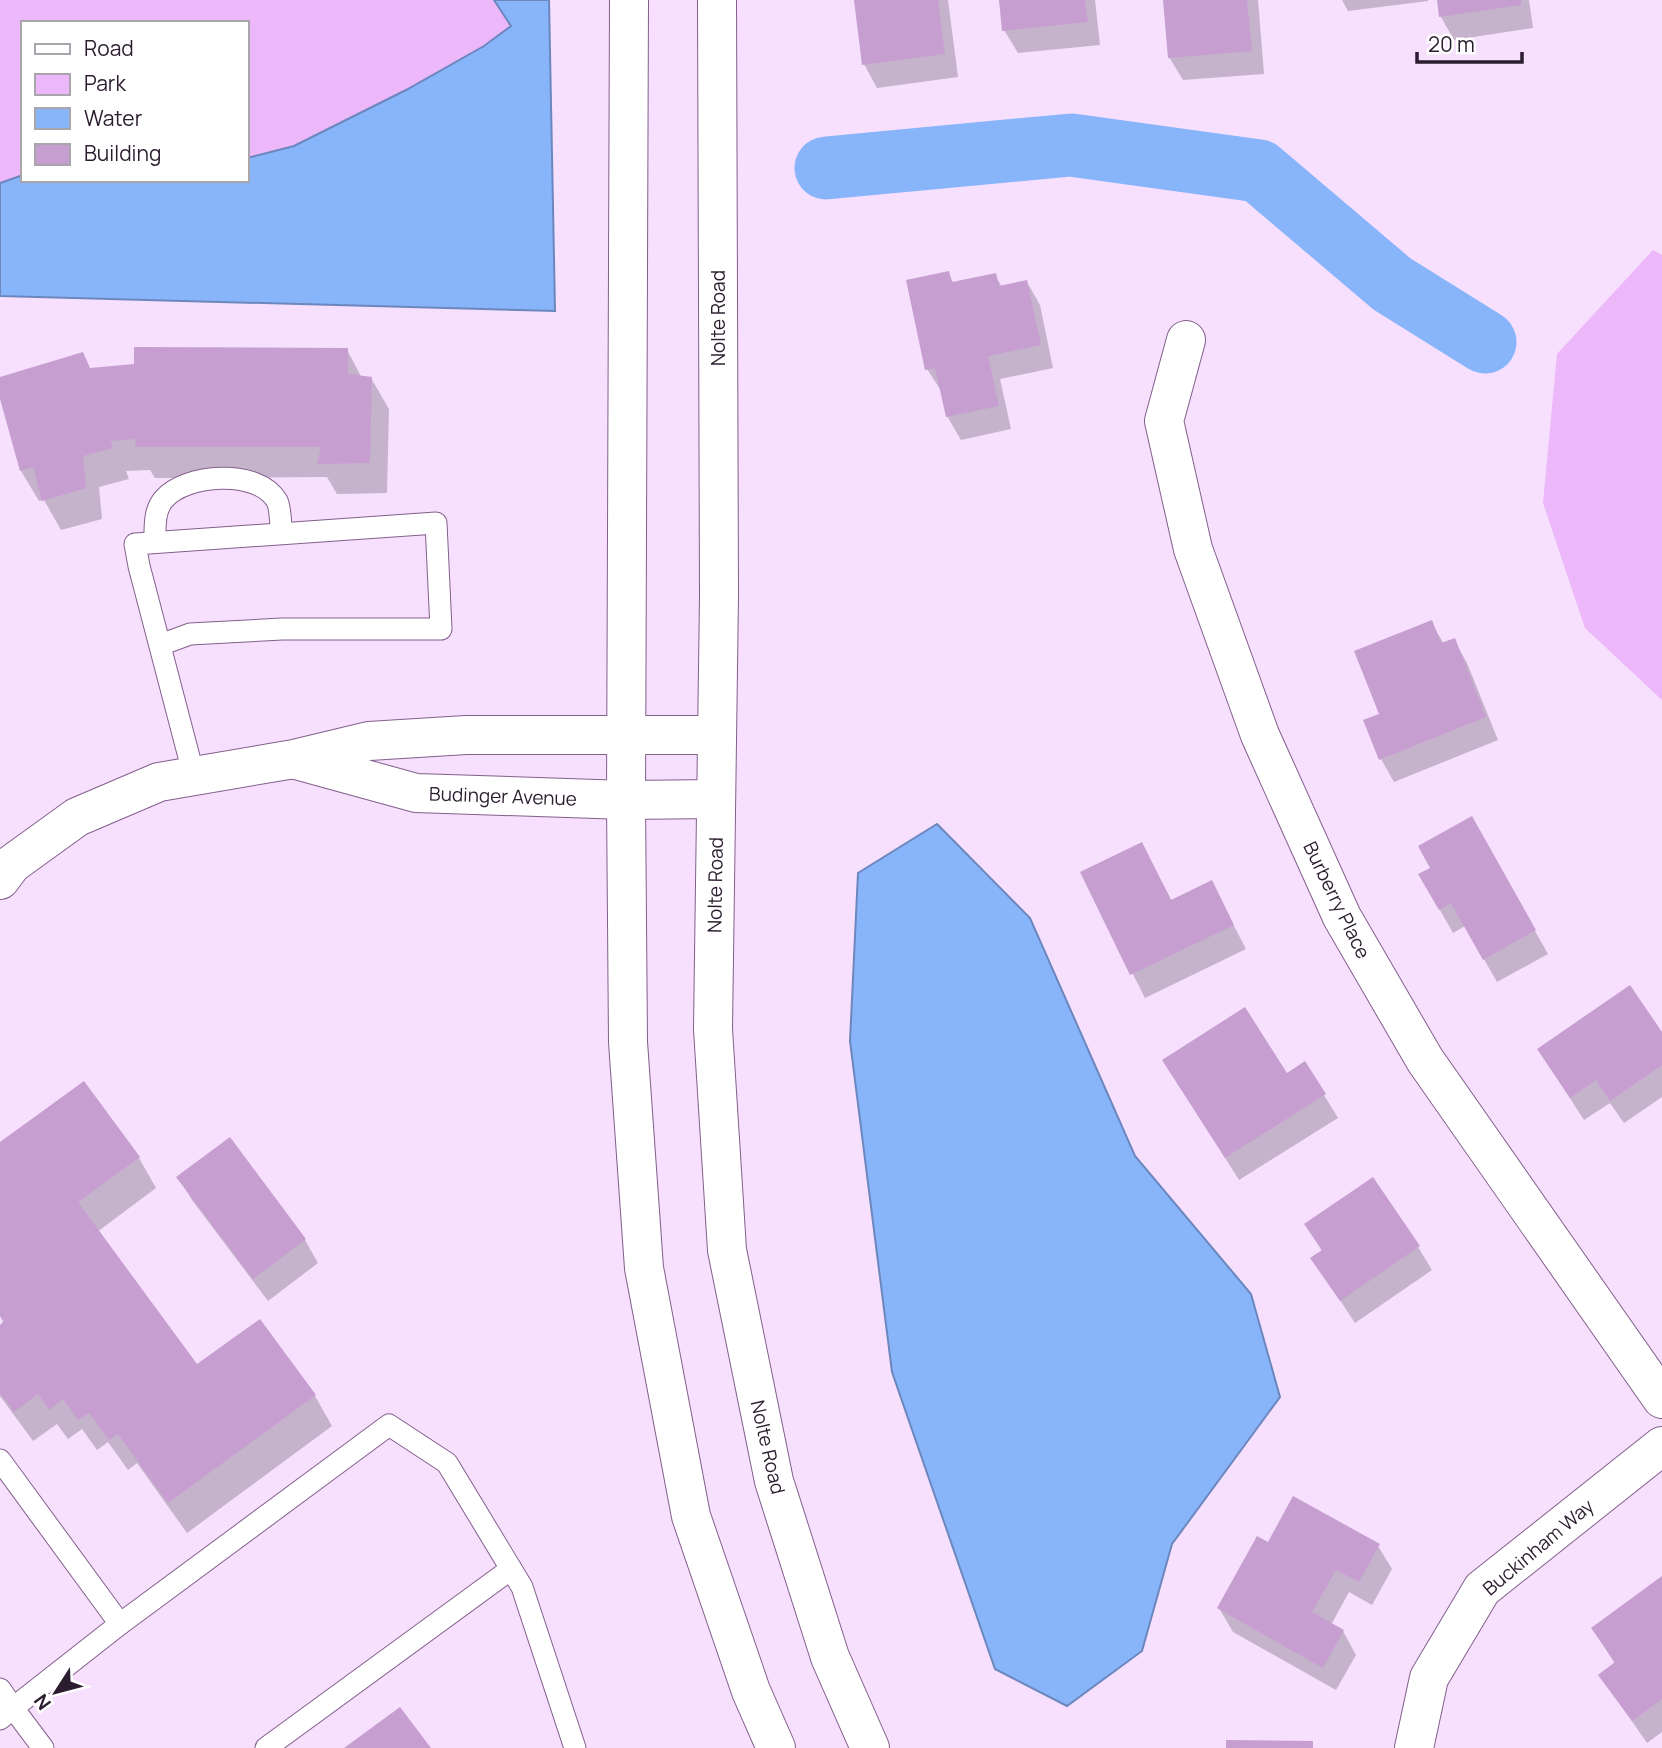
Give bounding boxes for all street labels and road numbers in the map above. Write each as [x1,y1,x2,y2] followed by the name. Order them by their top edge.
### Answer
[705,270,731,366] street label: Nolte Road
[429,780,577,812] street label: Budinger Avenue
[701,837,729,933] street label: Nolte Road
[1297,837,1377,963] street label: Burberry Place
[745,1397,791,1497] street label: Nolte Road
[1477,1493,1599,1601] street label: Buckinham Way

